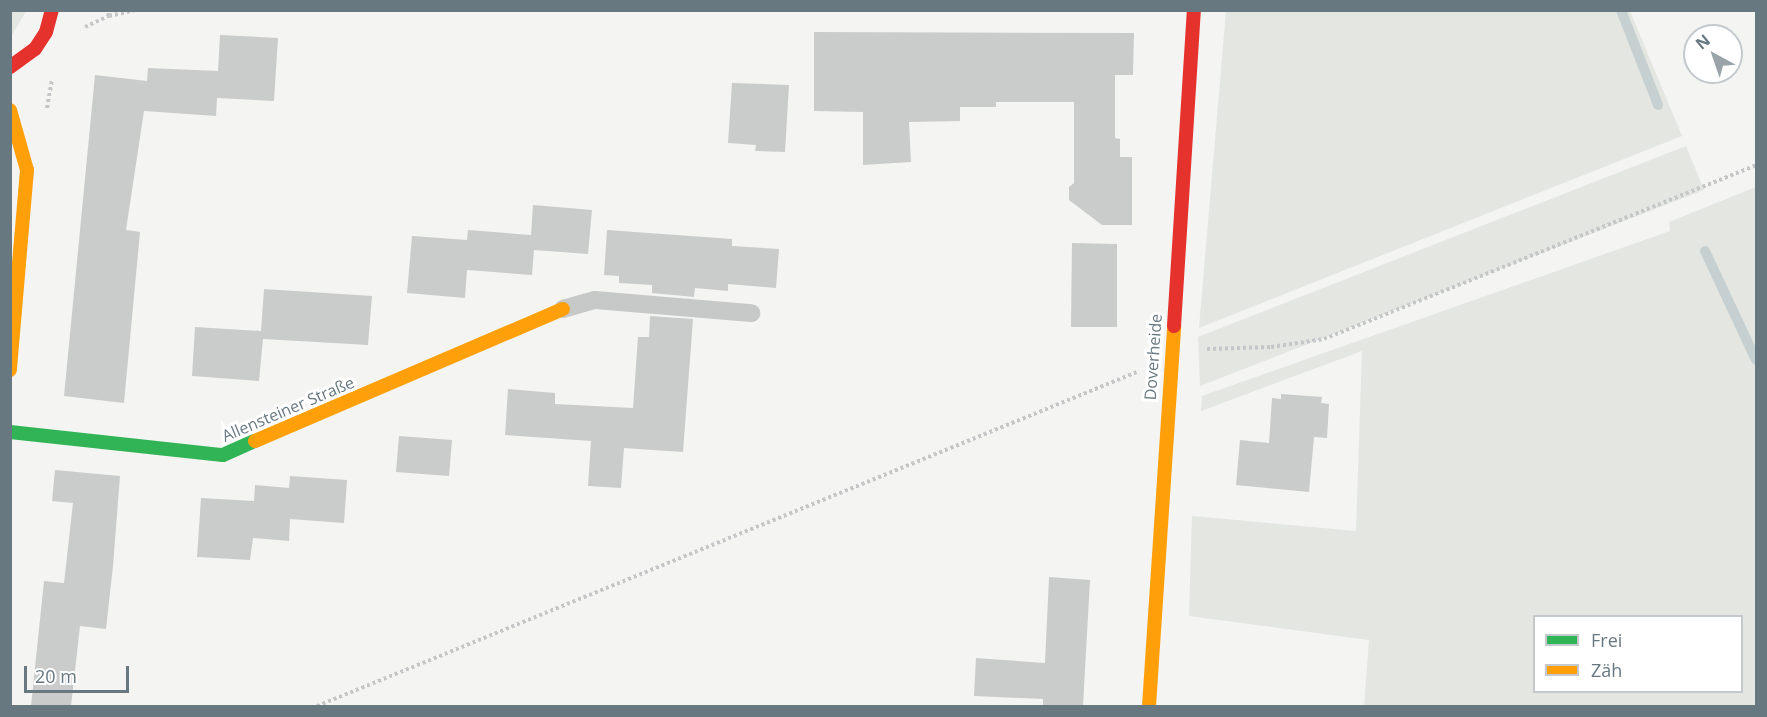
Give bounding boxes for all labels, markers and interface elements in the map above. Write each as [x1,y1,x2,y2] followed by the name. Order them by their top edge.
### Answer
[1683,24,1743,84] north arrow
[1691,29,1715,54] text: N
[1140,313,1166,401] street label: Doverheide
[219,372,357,446] street label: Allensteiner Straße
[1533,615,1743,693] legend
[1591,628,1622,652] text: Frei
[27,654,132,692] scale bar
[1591,658,1622,682] text: Zäh
[35,664,77,688] text: 20 m

